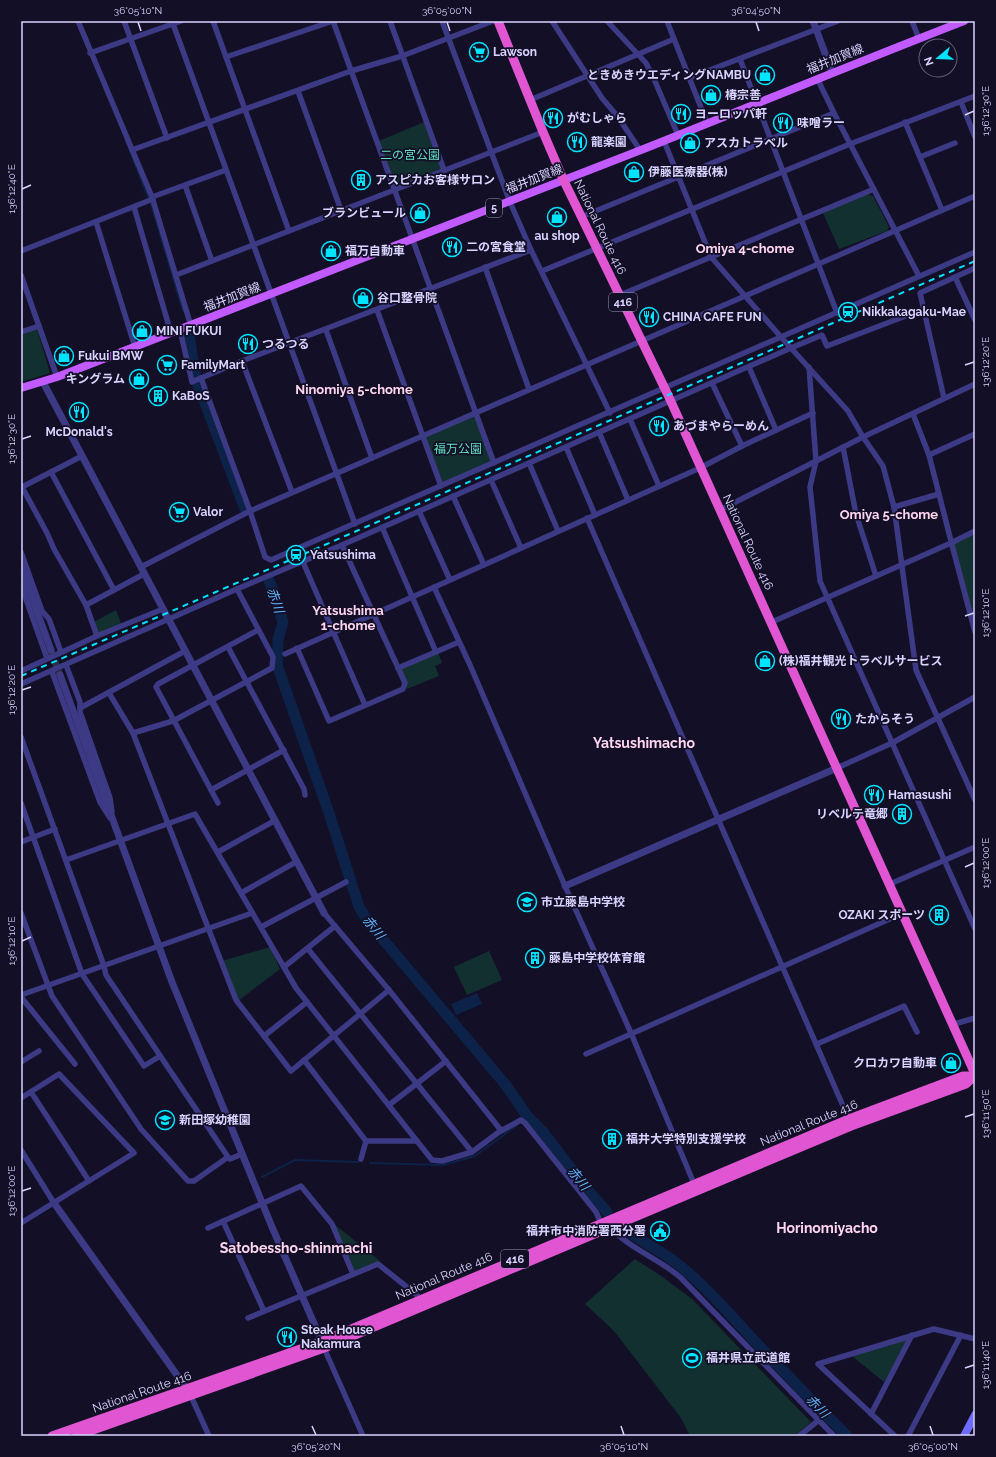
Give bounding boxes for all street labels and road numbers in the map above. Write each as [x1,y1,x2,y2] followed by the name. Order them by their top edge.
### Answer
[805,41,865,77] street label: 福井加賀線
[503,162,565,196] street label: 福井加賀線
[571,177,629,277] street label: National Route 416
[486,199,502,217] road number: 5
[201,280,263,314] street label: 福井加賀線
[609,293,637,311] road number: 416
[720,492,776,592] street label: National Route 416
[758,1097,860,1149] street label: National Route 416
[393,1249,495,1303] street label: National Route 416
[501,1250,529,1268] road number: 416
[91,1368,193,1416] street label: National Route 416

